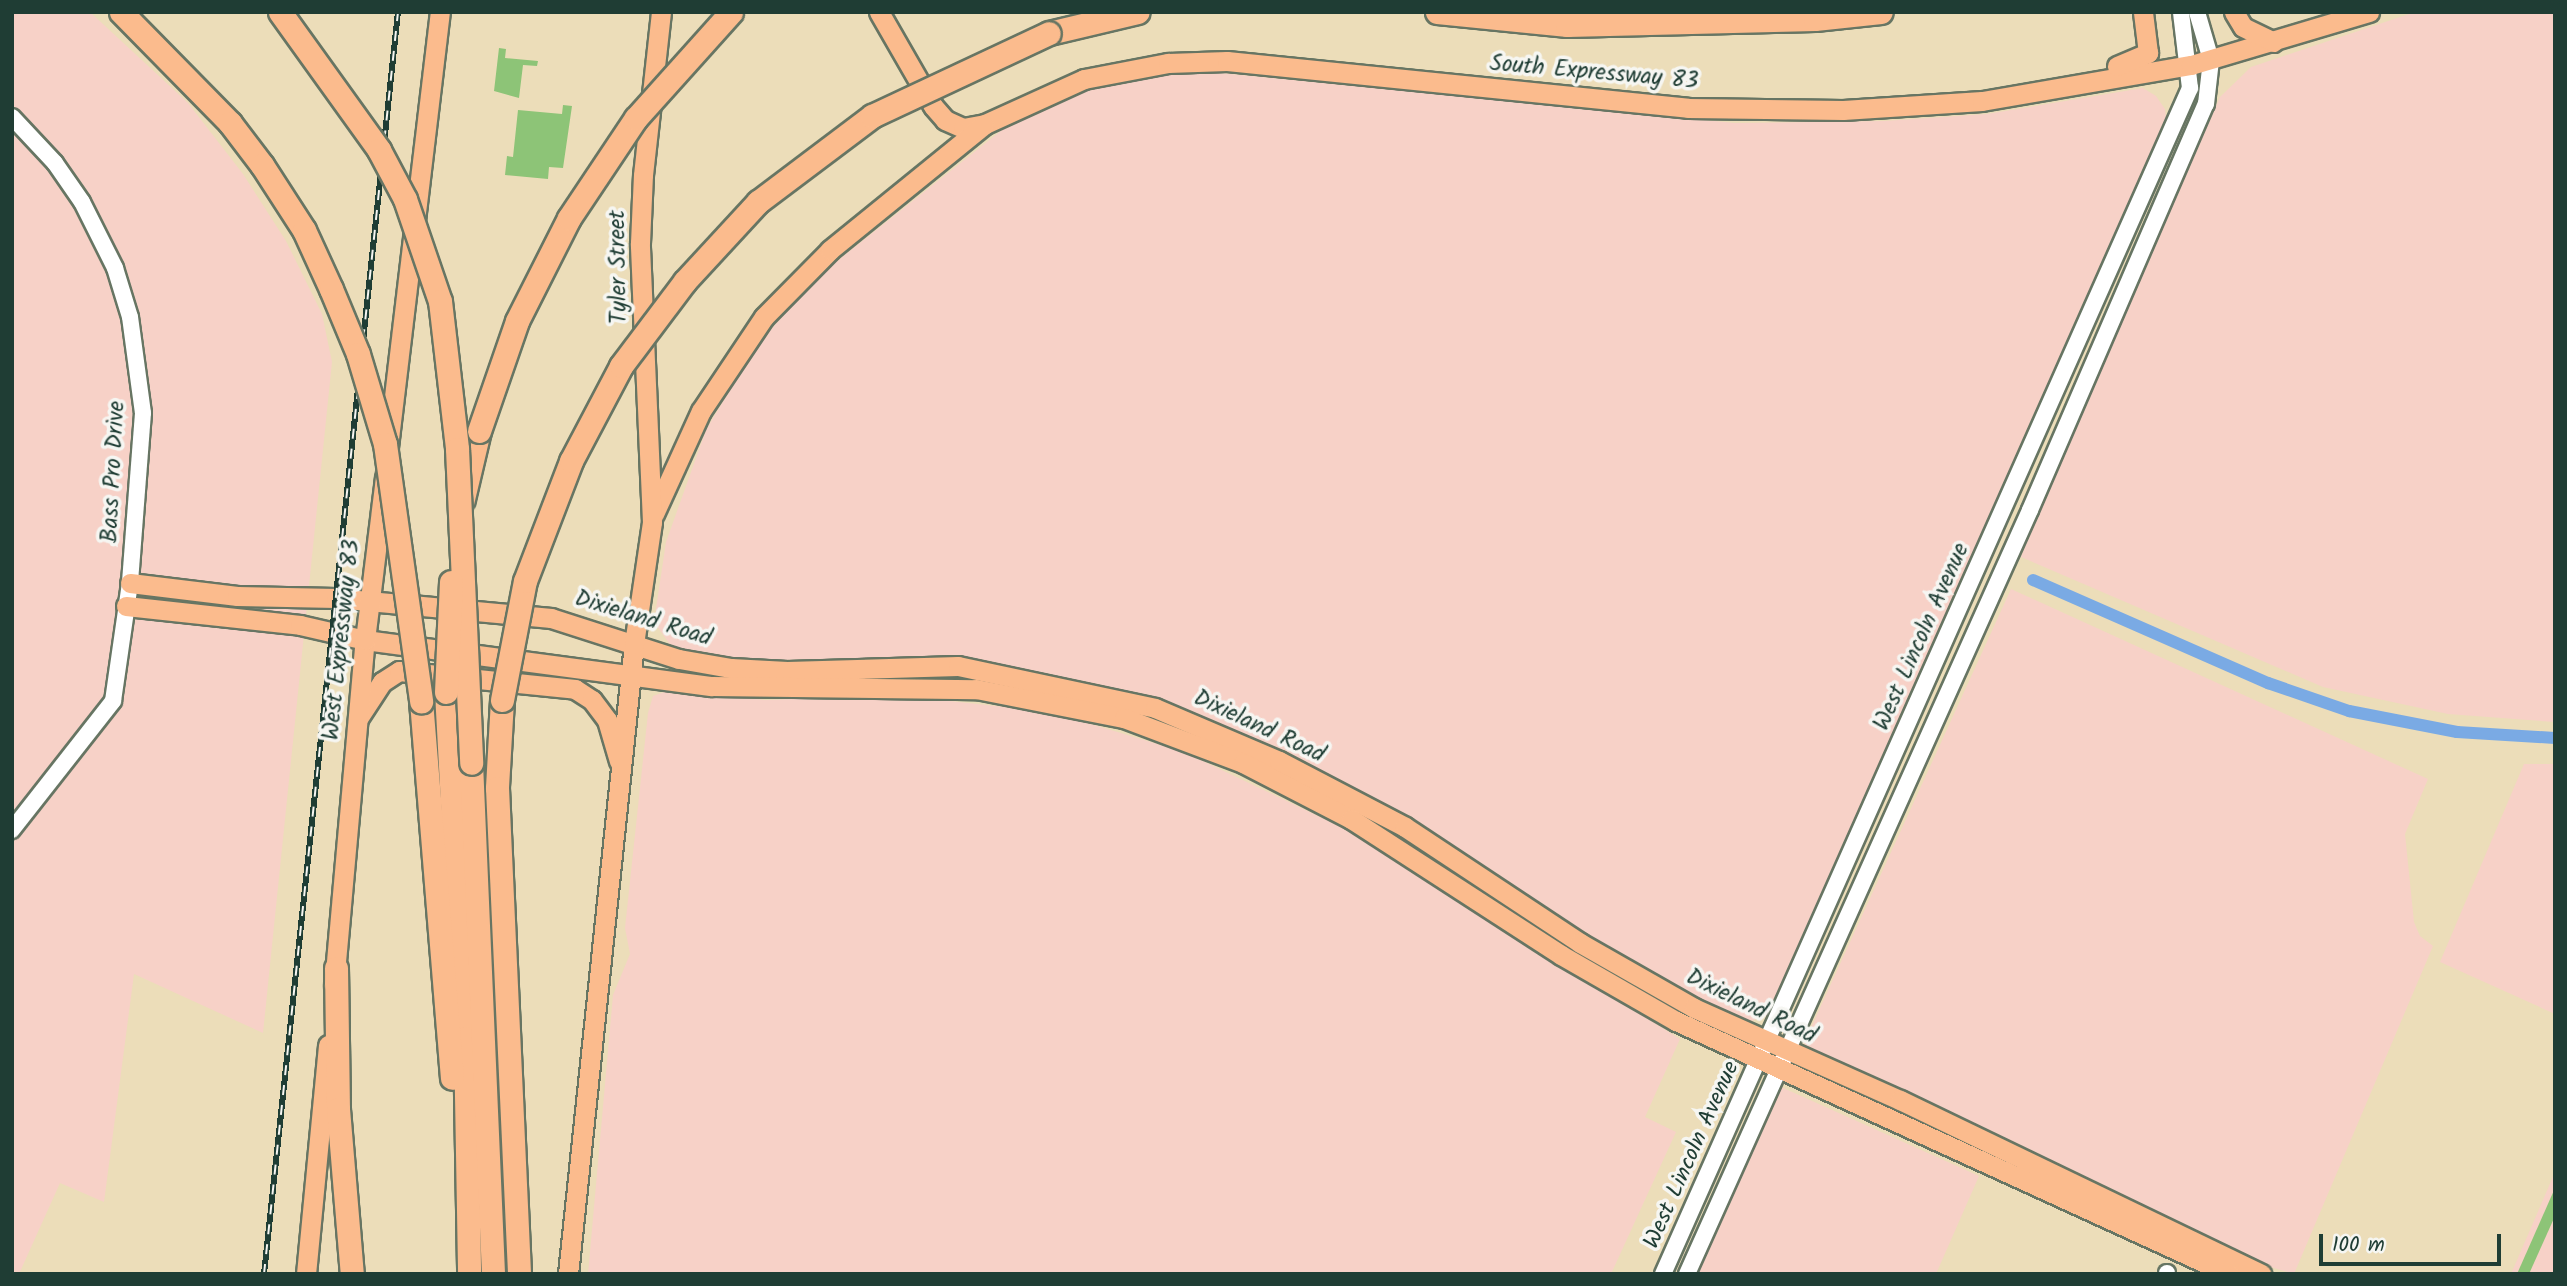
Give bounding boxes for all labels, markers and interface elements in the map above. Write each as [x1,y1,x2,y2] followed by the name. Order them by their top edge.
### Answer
[1489,50,1699,96] street label: South Expressway 83
[604,210,634,324] street label: Tyler Street
[97,400,131,544] street label: Bass Pro Drive
[318,538,366,742] street label: West Expressway 83
[1868,539,1976,735] street label: West Lincoln Avenue
[571,585,715,653] street label: Dixieland Road
[1189,685,1329,769] street label: Dixieland Road
[1681,964,1821,1050] street label: Dixieland Road
[1638,1057,1746,1253] street label: West Lincoln Avenue
[2322,1220,2504,1264] scale bar
[2332,1229,2385,1262] text: 100 m

